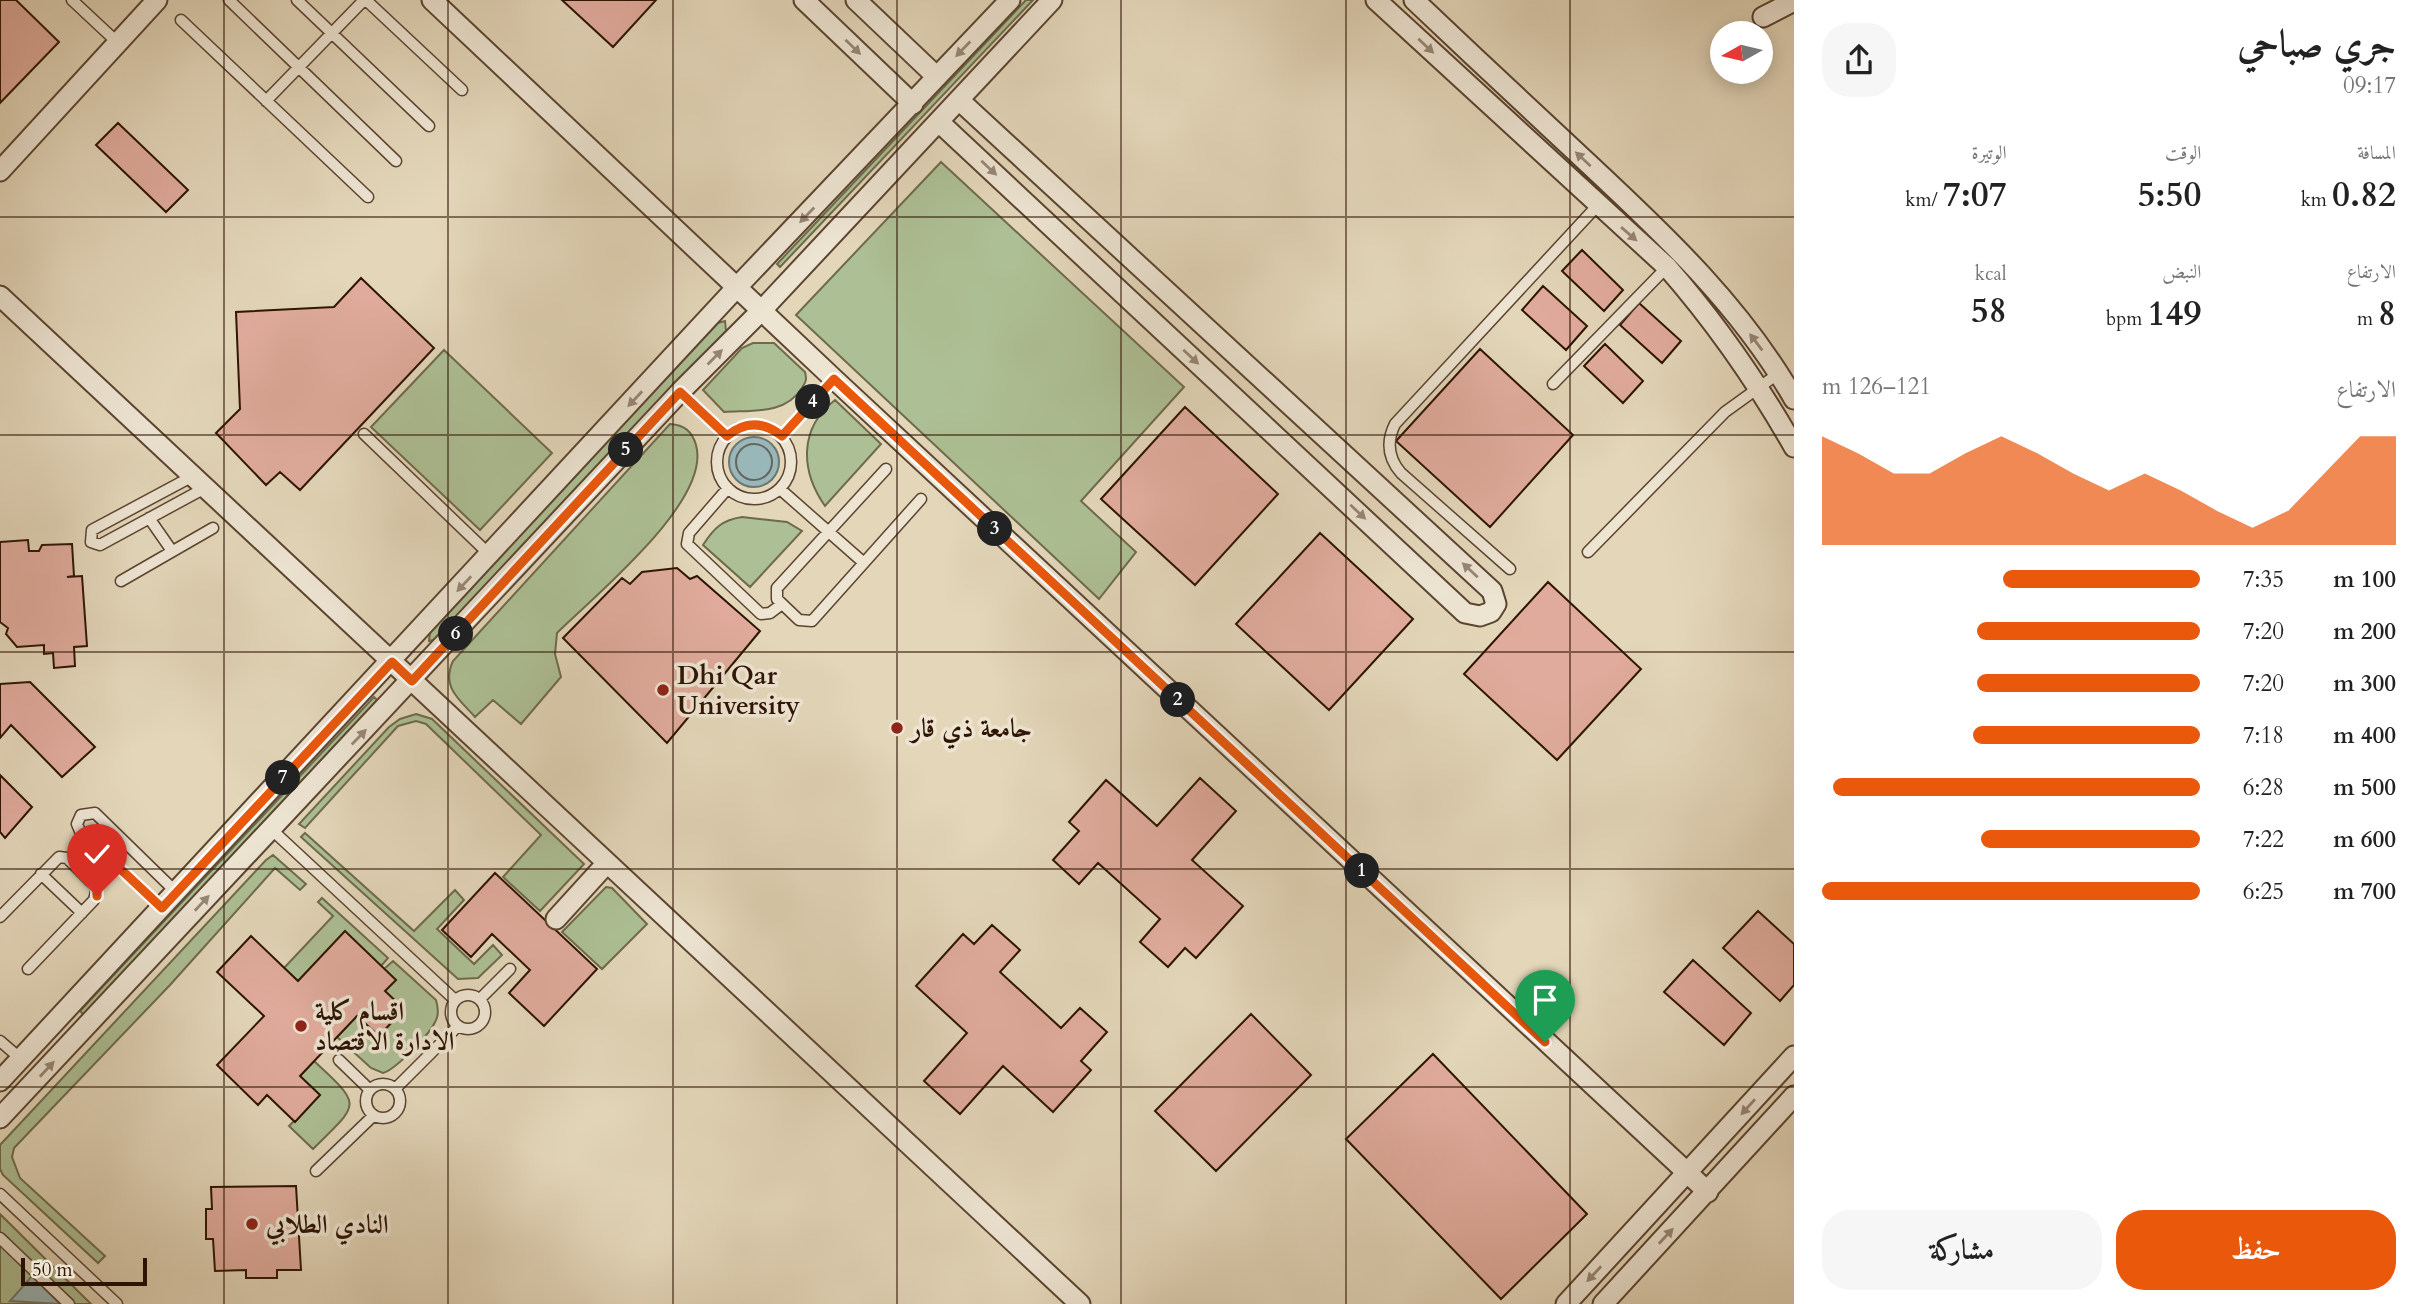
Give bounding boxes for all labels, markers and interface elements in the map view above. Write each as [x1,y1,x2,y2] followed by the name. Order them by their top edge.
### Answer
[2237,18,2396,70] text: جري صباحي
[1710,21,1773,84] north arrow
[1710,21,1773,84] map controls
[1822,23,1896,97] button: share
[1417,38,1434,54] one-way arrow
[844,39,861,55] one-way arrow
[955,41,972,58] one-way arrow
[2343,70,2396,101] text: 09:17
[1972,140,2007,166] text: الوتيرة
[2165,140,2201,166] text: الوقت
[2357,140,2396,166] text: المسافة
[1575,151,1592,168] one-way arrow
[980,160,997,176] one-way arrow
[1943,171,2007,219] text: 7:07
[2137,171,2201,219] text: 5:50
[2332,171,2396,219] text: 0.82
[1905,187,1943,213] text: /km
[2301,187,2332,213] text: km
[798,206,815,223] one-way arrow
[1620,226,1638,242] one-way arrow
[2162,259,2201,285] text: النبض
[2347,259,2396,285] text: الارتفاع
[1975,261,2007,287] text: kcal
[1971,287,2007,335] text: 58
[2148,290,2201,338] text: 149
[2378,290,2396,338] text: 8
[2106,306,2148,332] text: bpm
[2357,306,2378,332] text: m
[1750,333,1764,351] one-way arrow
[1182,348,1199,364] one-way arrow
[707,349,723,365] one-way arrow
[1822,371,1931,402] text: 121–126 m
[2336,374,2396,405] text: الارتفاع
[796,384,830,420] pin: 4
[808,388,817,414] text: 4
[627,390,643,407] one-way arrow
[608,433,644,468] pin: 5
[621,436,630,462] text: 5
[1349,504,1367,520] one-way arrow
[978,512,1012,546] pin: 3
[990,515,999,541] text: 3
[1462,563,1479,579] one-way arrow
[2243,564,2284,595] text: 7:35
[2333,564,2396,595] text: 100 m
[456,575,472,593] one-way arrow
[438,616,474,652] pin: 6
[2243,616,2284,647] text: 7:20
[2333,616,2396,647] text: 200 m
[451,620,460,646] text: 6
[677,658,800,723] place label: Dhi Qar University
[2243,668,2284,699] text: 7:20
[2333,668,2396,699] text: 300 m
[655,682,671,698] marker: Dhi Qar University
[1160,682,1196,718] pin: 2
[1173,686,1182,712] text: 2
[908,711,1032,750] place label: جامعة ذي قار
[889,720,905,736] marker: جامعة ذي قار
[2243,720,2284,751] text: 7:18
[2333,720,2396,751] text: 400 m
[350,729,367,746] one-way arrow
[266,760,300,796] pin: 7
[278,764,287,790] text: 7
[2243,772,2284,803] text: 6:28
[2333,772,2396,803] text: 500 m
[67,824,127,896] pin
[2243,824,2284,855] text: 7:22
[2333,824,2396,855] text: 600 m
[78,835,116,873] icon: check
[1344,854,1380,888] pin: 1
[1357,857,1366,883] text: 1
[2243,876,2284,907] text: 6:25
[2333,876,2396,907] text: 700 m
[194,894,210,911] one-way arrow
[1515,970,1575,1042] pin
[1526,981,1564,1019] icon: arrive
[315,994,454,1059] place label: اقسام كلية الادارة الاقتصاد
[293,1018,309,1034] marker: اقسام كلية الادارة الاقتصاد
[38,1061,54,1078] one-way arrow
[1741,1098,1757,1115] one-way arrow
[265,1207,389,1246] place label: النادي الطلابي
[1822,1210,2102,1290] button: مشاركة
[2116,1210,2396,1290] button: حفظ
[244,1216,260,1232] marker: النادي الطلابي
[1658,1228,1674,1245] one-way arrow
[21,1255,147,1287] scale bar
[32,1257,73,1283] text: 50 m
[1587,1265,1603,1282] one-way arrow

